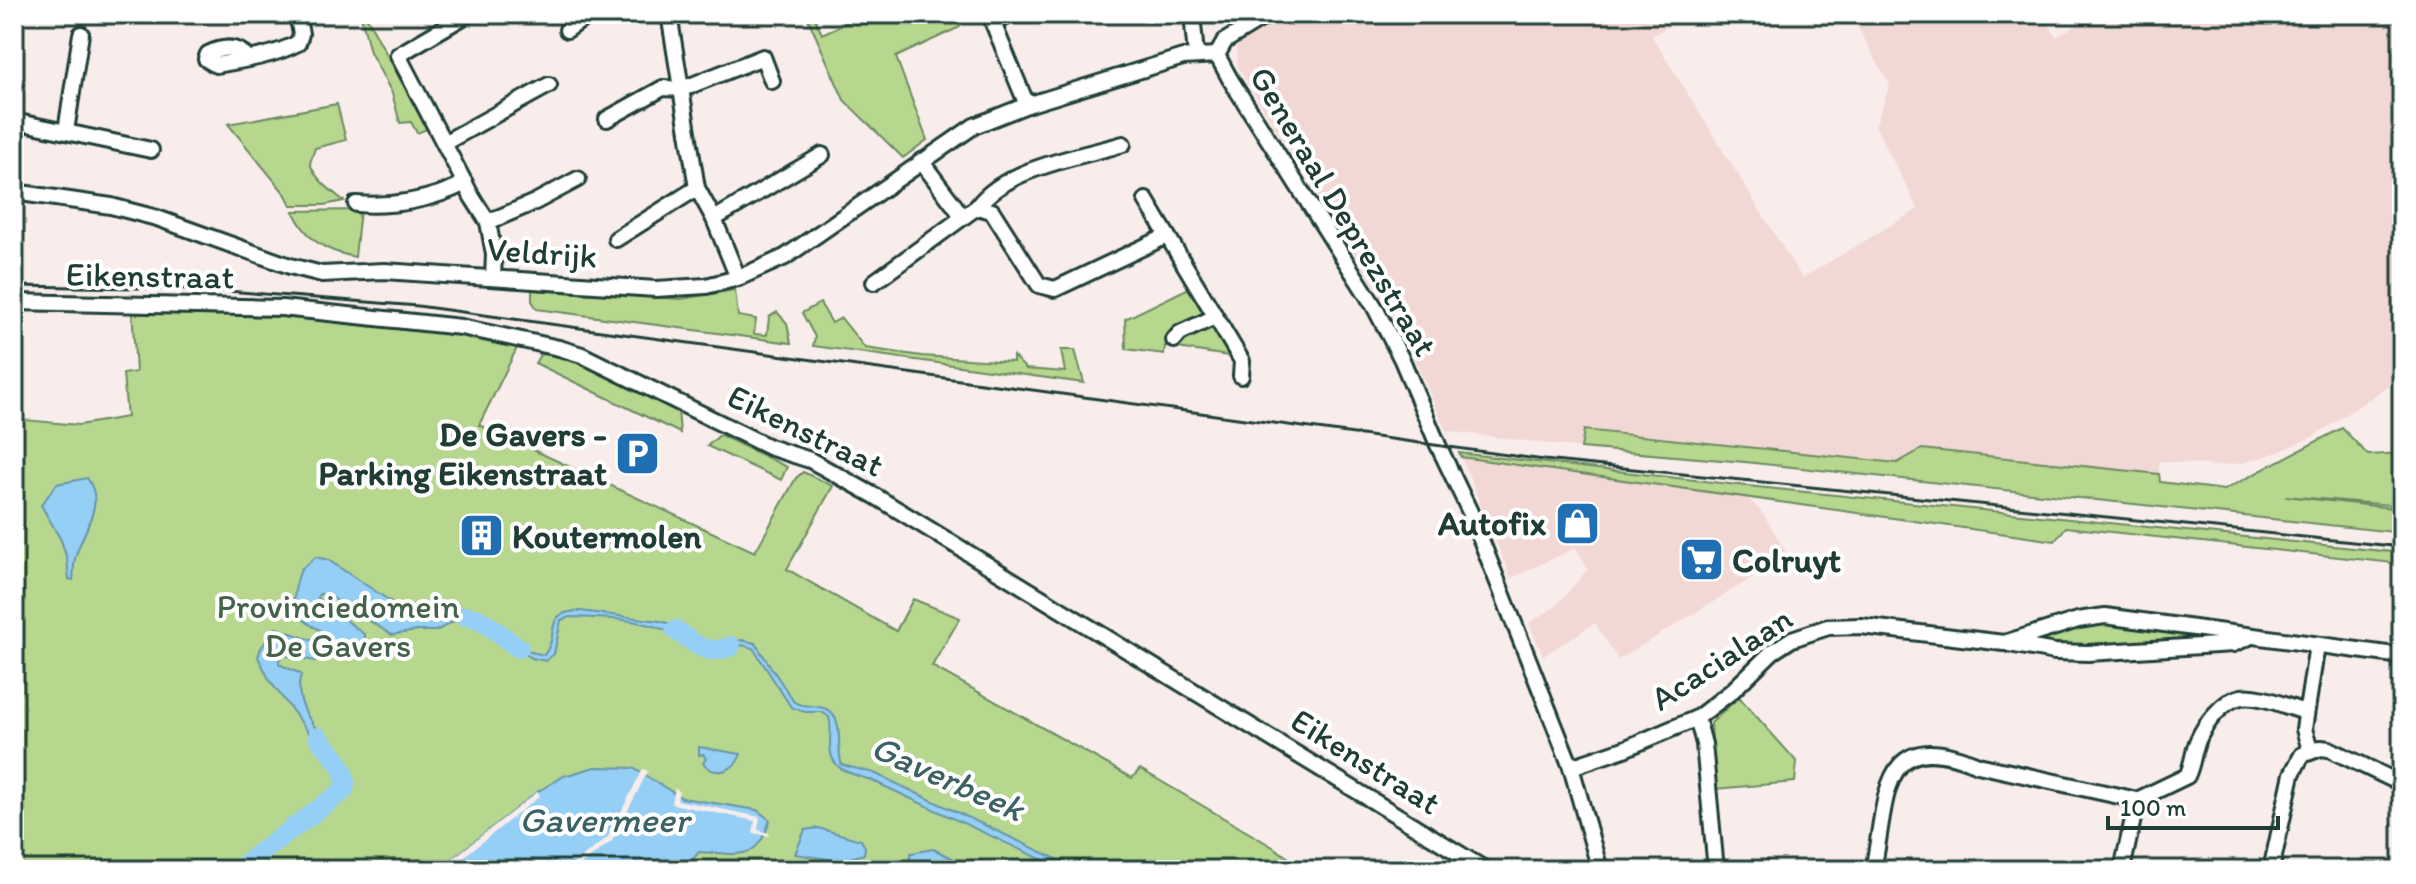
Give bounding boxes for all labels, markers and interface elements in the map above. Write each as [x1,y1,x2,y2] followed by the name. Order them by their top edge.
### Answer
[1241,59,1446,364] street label: Generaal Deprezstraat
[485,228,599,277] street label: Veldrijk
[65,254,235,297] street label: Eikenstraat
[721,375,890,486] street label: Eikenstraat
[318,414,607,494] place label: De Gavers - Parking Eikenstraat
[614,430,662,478] parking icon: De Gavers - Parking Eikenstraat
[1553,499,1601,547] shop icon: Autofix
[1438,503,1546,544] place label: Autofix
[457,512,505,560] building icon: Koutermolen
[512,516,702,557] place label: Koutermolen
[1677,536,1725,584] supermarket icon: Colruyt
[1732,540,1841,581] place label: Colruyt
[216,586,460,666] park label: Provinciedomein De Gavers
[1643,598,1800,719] street label: Acacialaan
[1283,699,1448,823] street label: Eikenstraat
[865,725,1033,831] water label: Gaverbeek
[2108,780,2278,830] scale bar
[2120,793,2186,822] text: 100 m
[519,798,693,841] water label: Gavermeer

